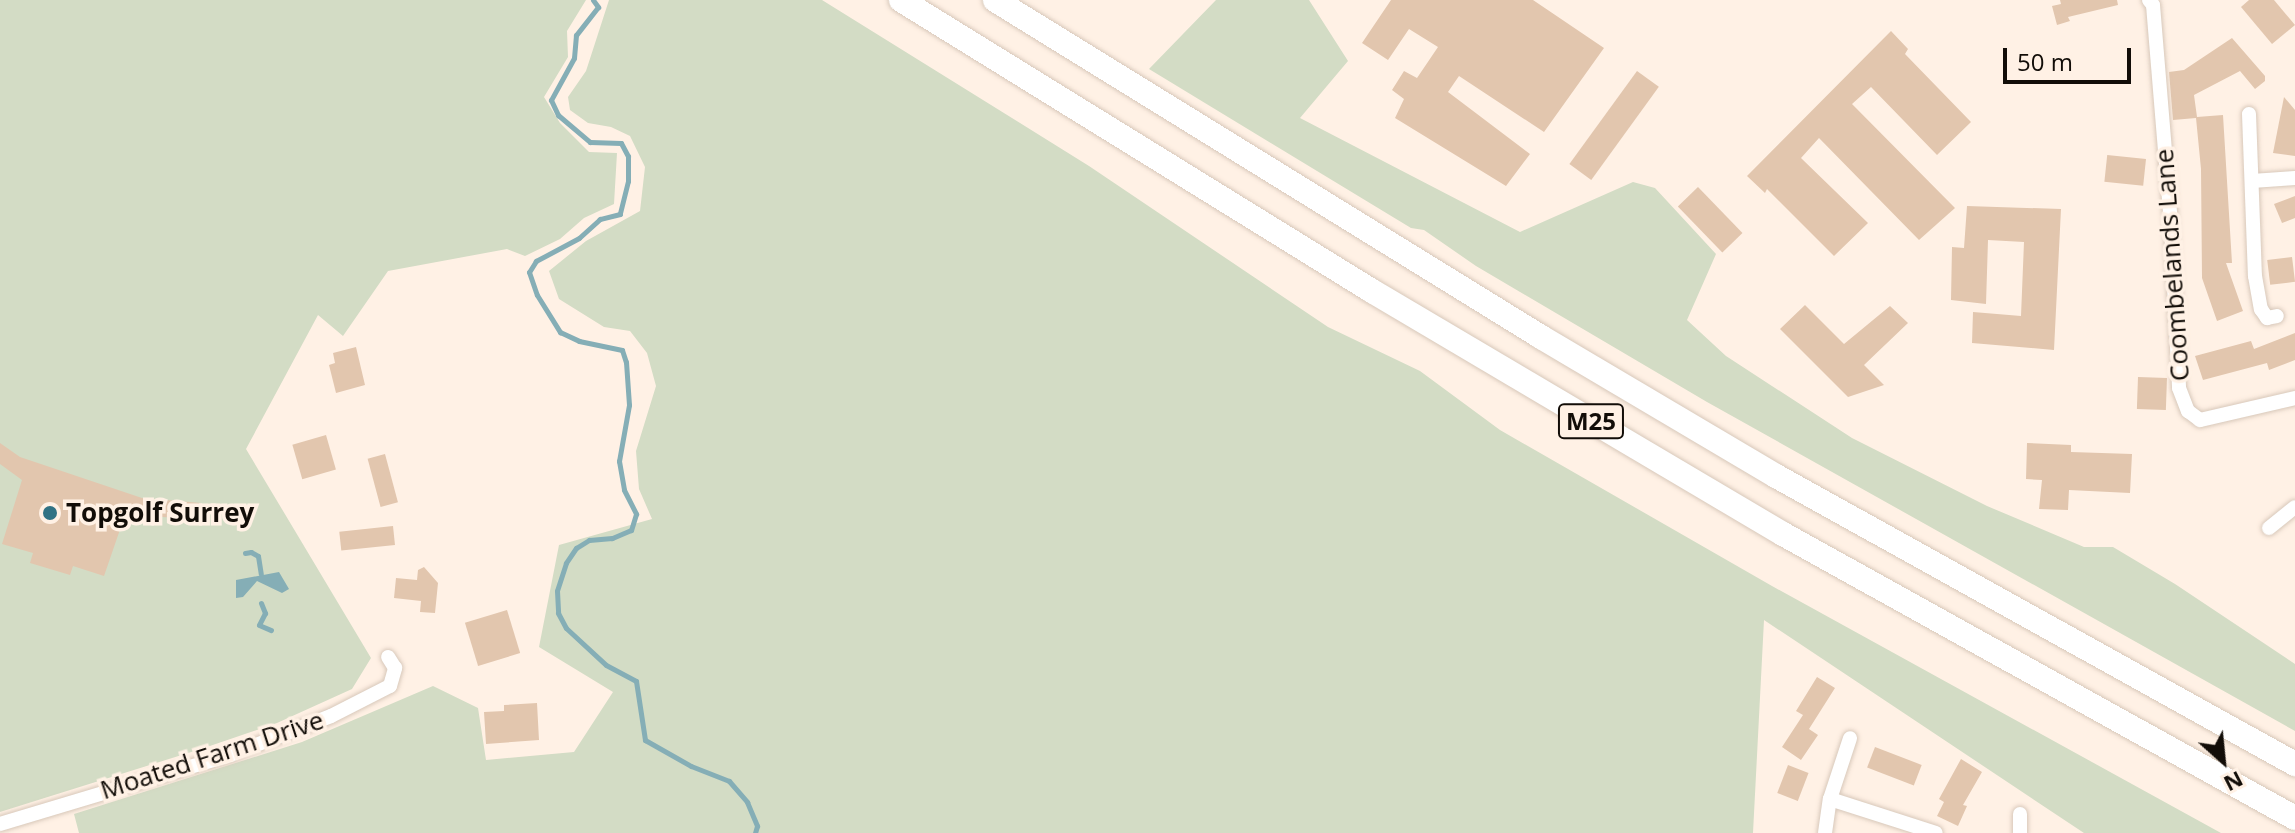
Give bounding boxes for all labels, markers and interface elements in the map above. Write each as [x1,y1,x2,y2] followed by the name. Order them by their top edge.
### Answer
[2007,32,2135,82] scale bar
[2017,45,2073,78] text: 50 m
[2148,148,2196,382] street label: Coombelands Lane
[1557,401,1625,441] road number: M25
[66,497,254,529] place label: Topgolf Surrey
[41,504,59,522] marker: Topgolf Surrey
[96,704,328,806] street label: Moated Farm Drive
[2183,721,2263,801] north arrow
[2219,765,2249,800] text: N

